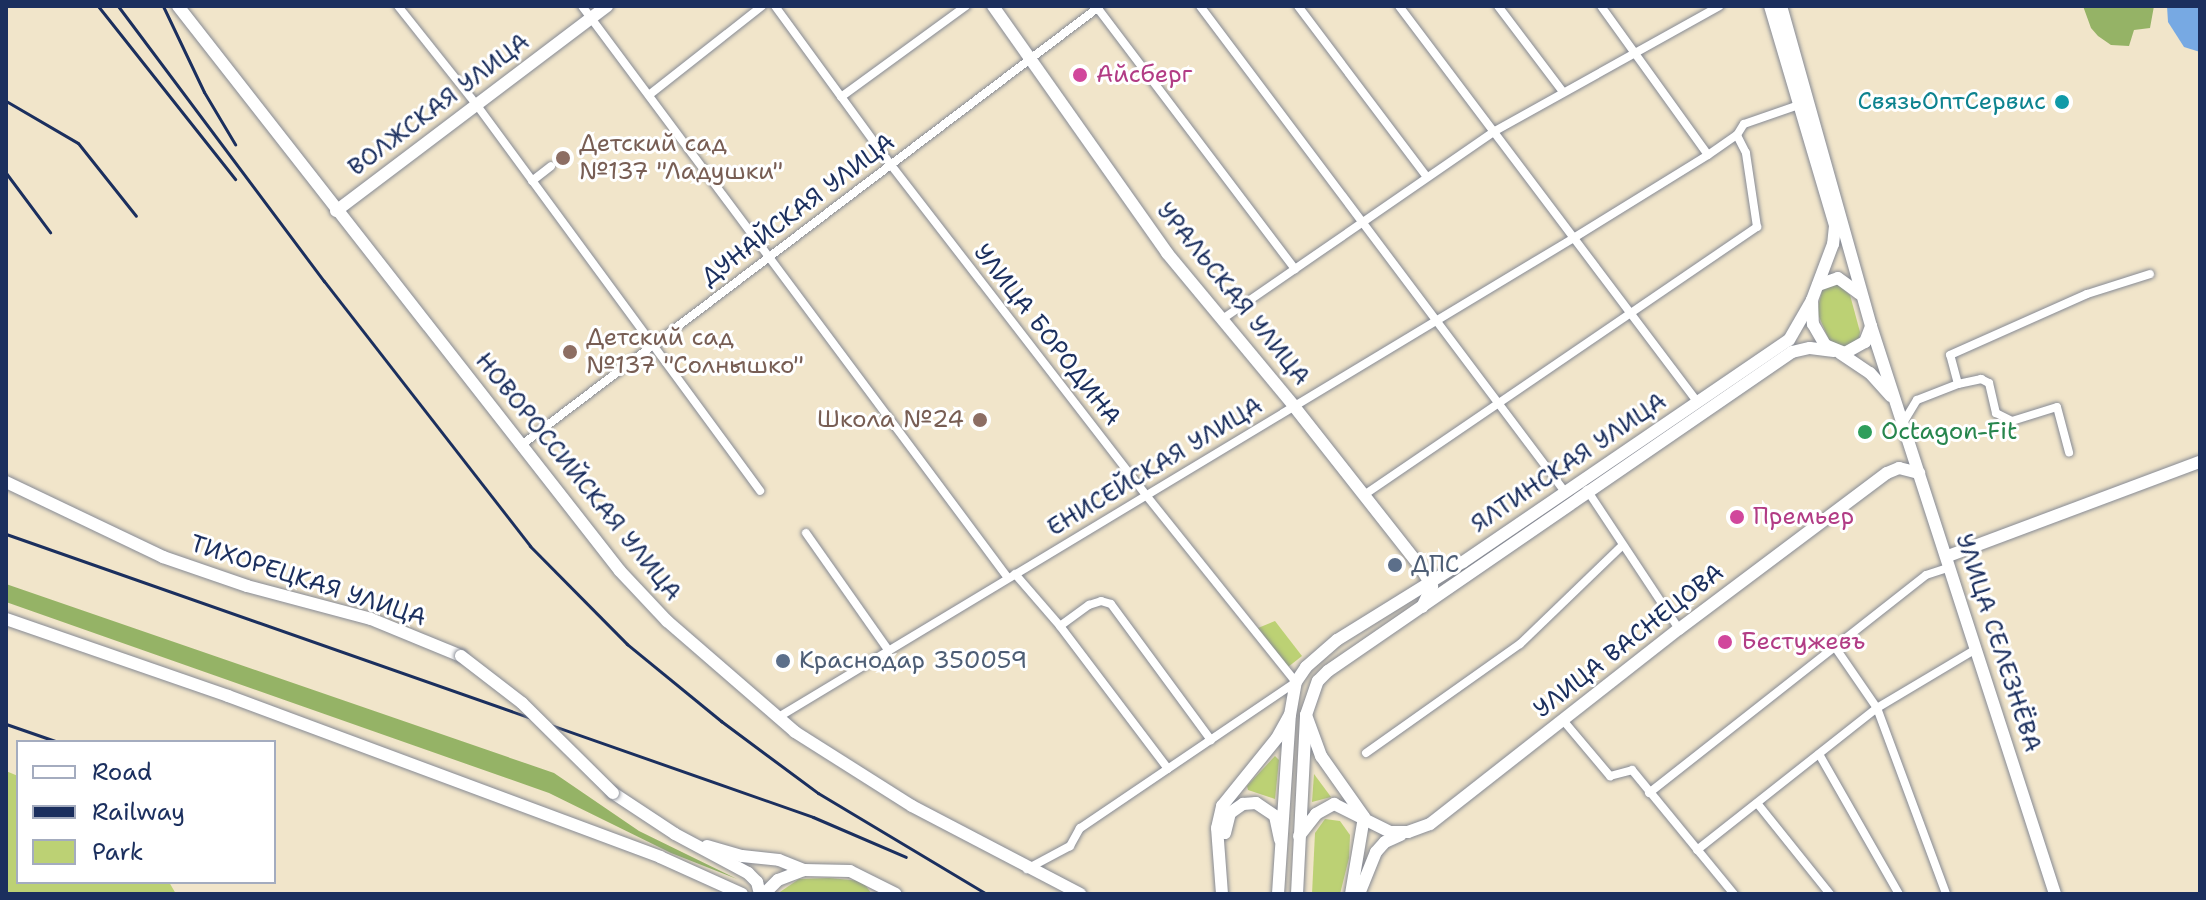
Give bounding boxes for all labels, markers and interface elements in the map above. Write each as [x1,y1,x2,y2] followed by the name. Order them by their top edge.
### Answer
[343,28,535,182] street label: ВОЛЖСКАЯ УЛИЦА
[1096,61,1192,89] place label: Айсберг
[1071,66,1089,84] marker: Айсберг
[1858,88,2046,116] place label: СвязьОптСервис
[2053,93,2071,111] marker: СвязьОптСервис
[695,128,901,292] street label: ДУНАЙСКАЯ УЛИЦА
[579,130,783,186] place label: Детский сад №137 "Ладушки"
[554,149,572,167] marker: Детский сад №137 "Ладушки"
[1150,197,1316,391] street label: УРАЛЬСКАЯ УЛИЦА
[967,239,1127,431] street label: УЛИЦА БОРОДИНА
[586,324,804,380] place label: Детский сад №137 "Солнышко"
[561,343,579,361] marker: Детский сад №137 "Солнышко"
[469,347,687,607] street label: НОВОРОССИЙСКАЯ УЛИЦА
[1466,387,1672,539] street label: ЯЛТИНСКАЯ УЛИЦА
[1042,391,1268,543] street label: ЕНИСЕЙСКАЯ УЛИЦА
[817,406,964,434] place label: Школа №24
[971,411,989,429] marker: Школа №24
[1881,418,2017,446] place label: Octagon-Fit
[1856,423,1874,441] marker: Octagon-Fit
[1753,503,1854,531] place label: Премьер
[1728,508,1746,526] marker: Премьер
[187,529,429,633] street label: ТИХОРЕЦКАЯ УЛИЦА
[1949,530,2047,756] street label: УЛИЦА СЕЛЕЗНЁВА
[1411,551,1460,579] place label: ДПС
[1386,556,1404,574] marker: ДПС
[1528,558,1730,724] street label: УЛИЦА ВАСНЕЦОВА
[1741,628,1865,656] place label: Бестужевъ
[1716,633,1734,651] marker: Бестужевъ
[799,647,1027,675] place label: Краснодар 350059
[774,652,792,670] marker: Краснодар 350059
[16,740,276,884] legend
[92,756,152,788] text: Road
[92,796,185,828] text: Railway
[92,836,144,868] text: Park

